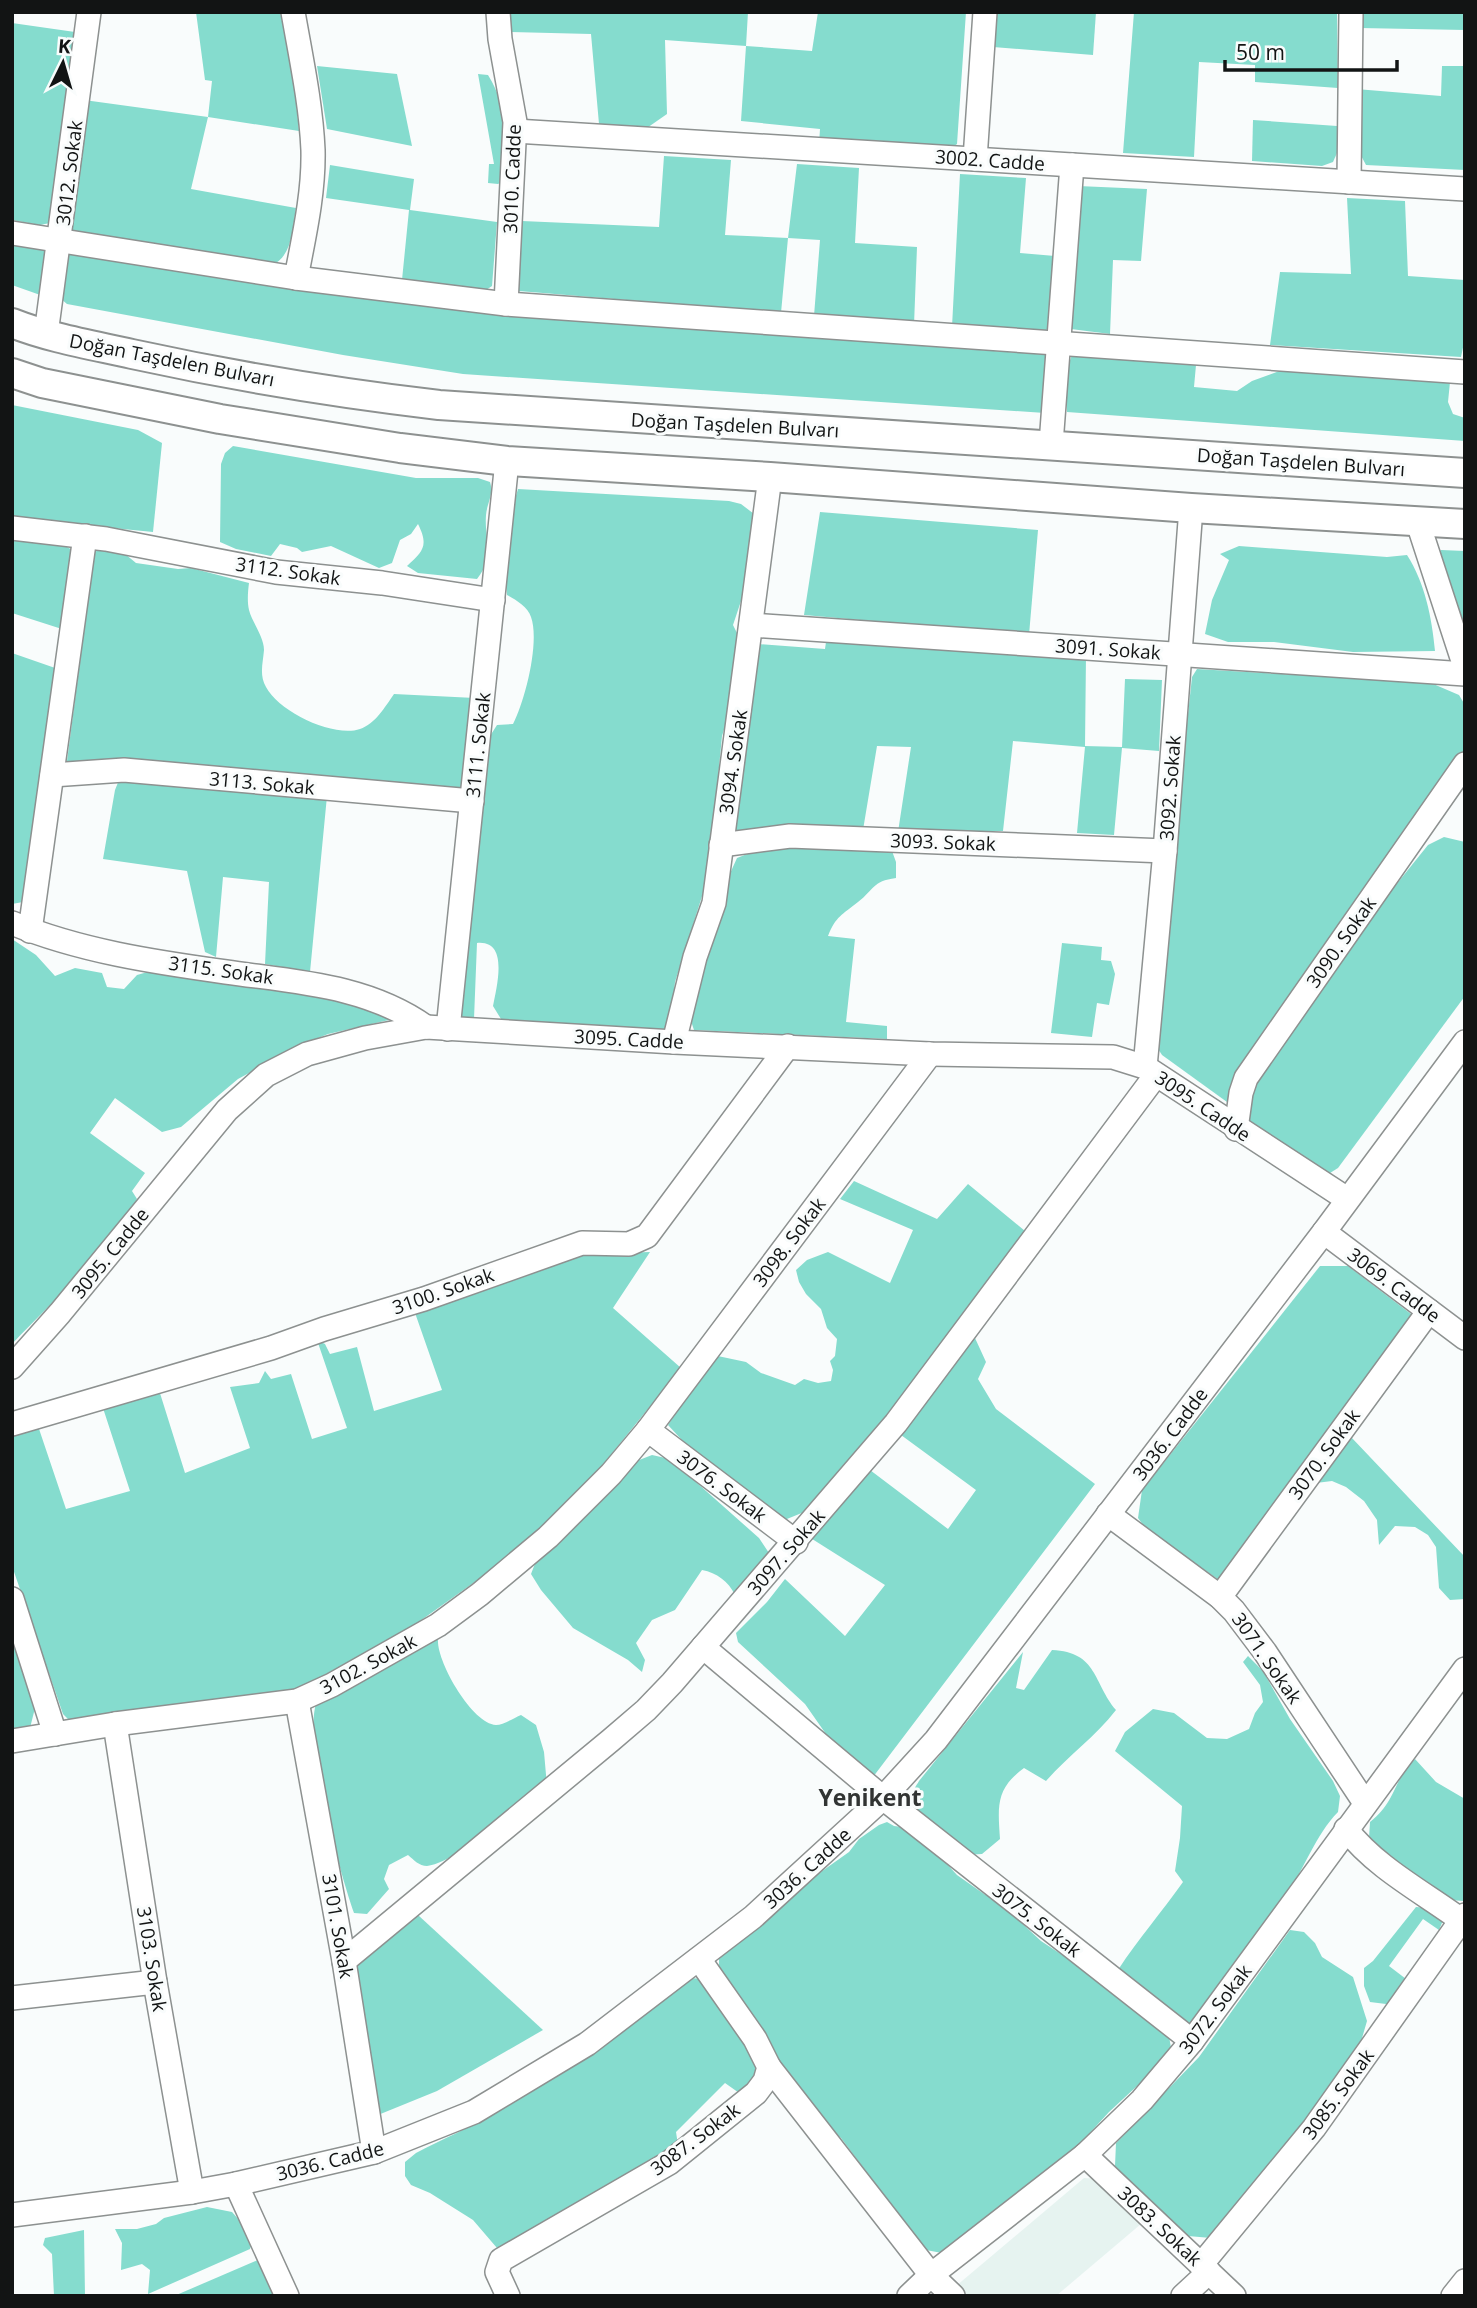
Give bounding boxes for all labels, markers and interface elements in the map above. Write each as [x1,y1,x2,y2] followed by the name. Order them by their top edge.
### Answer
[28,28,98,98] north arrow
[1225,28,1396,72] scale bar
[57,33,72,60] text: K
[1236,38,1285,66] text: 50 m
[50,119,88,227] street label: 3012. Sokak
[497,124,527,234] street label: 3010. Cadde
[934,143,1046,177] street label: 3002. Cadde
[67,327,277,393] street label: Doğan Taşdelen Bulvarı
[630,407,840,443] street label: Doğan Taşdelen Bulvarı
[1196,442,1406,482] street label: Doğan Taşdelen Bulvarı
[234,551,342,591] street label: 3112. Sokak
[1054,632,1162,666] street label: 3091. Sokak
[460,691,496,799] street label: 3111. Sokak
[713,708,753,816] street label: 3094. Sokak
[1153,734,1187,842] street label: 3092. Sokak
[208,765,316,801] street label: 3113. Sokak
[890,827,996,857] street label: 3093. Sokak
[1300,891,1382,993] street label: 3090. Sokak
[167,950,275,990] street label: 3115. Sokak
[573,1023,685,1055] street label: 3095. Cadde
[1150,1065,1256,1147] street label: 3095. Cadde
[747,1192,831,1292] street label: 3098. Sokak
[65,1202,155,1304] street label: 3095. Cadde
[1342,1242,1446,1328] street label: 3069. Cadde
[389,1261,497,1321] street label: 3100. Sokak
[1127,1382,1213,1486] street label: 3036. Cadde
[1282,1404,1366,1504] street label: 3070. Sokak
[672,1444,772,1528] street label: 3076. Sokak
[741,1504,831,1600] street label: 3097. Sokak
[1226,1607,1308,1709] street label: 3071. Sokak
[315,1628,421,1700] street label: 3102. Sokak
[818,1781,922,1813] district label: Yenikent
[757,1822,857,1914] street label: 3036. Cadde
[316,1872,360,1980] street label: 3101. Sokak
[987,1877,1087,1963] street label: 3075. Sokak
[131,1905,173,2013] street label: 3103. Sokak
[1173,1959,1257,2059] street label: 3072. Sokak
[1296,2044,1380,2144] street label: 3085. Sokak
[645,2097,745,2181] street label: 3087. Sokak
[274,2135,386,2187] street label: 3036. Cadde
[1112,2180,1208,2272] street label: 3083. Sokak

